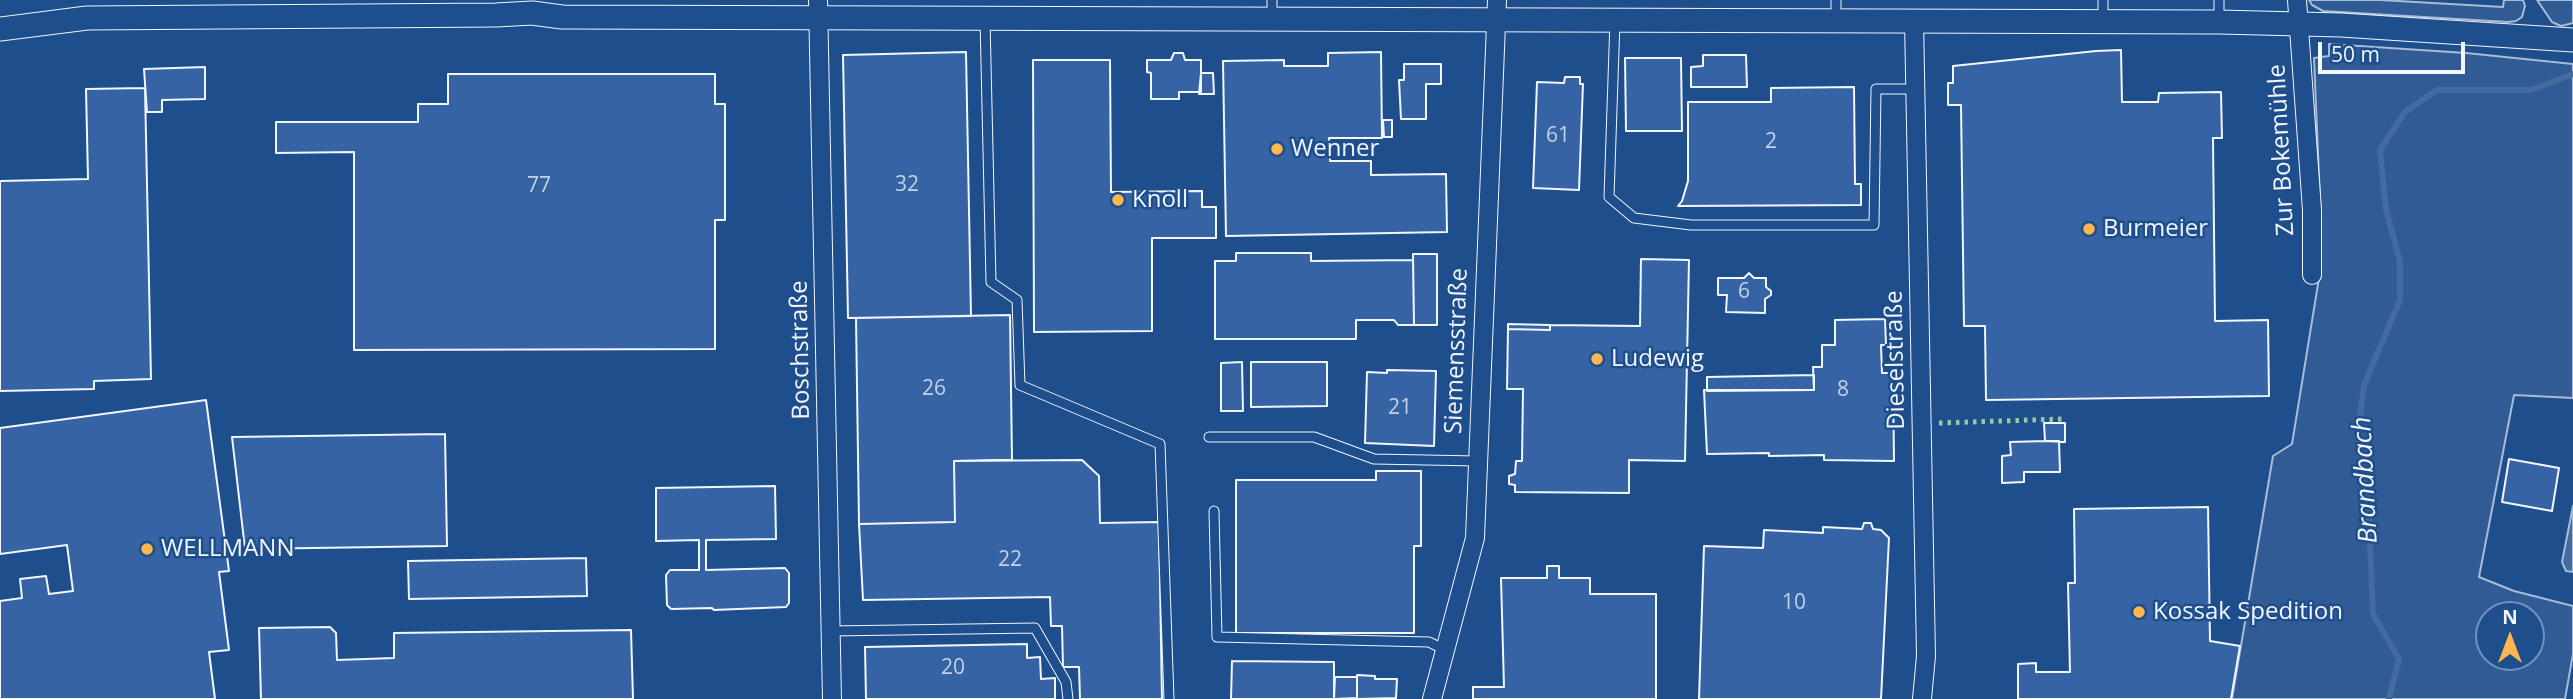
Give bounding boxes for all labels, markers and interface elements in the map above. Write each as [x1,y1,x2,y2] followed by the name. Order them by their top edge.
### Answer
[2321,28,2468,72] scale bar
[2331,40,2380,68] text: 50 m
[2263,64,2301,236] street label: Zur Bokemühle
[1546,123,1570,149] house number: 61
[1765,129,1777,155] house number: 2
[1291,135,1379,163] place label: Wenner
[1269,141,1285,157] marker: Wenner
[895,172,919,198] house number: 32
[527,173,551,199] house number: 77
[1132,186,1188,214] place label: Knoll
[1110,192,1126,208] marker: Knoll
[2103,215,2208,243] place label: Burmeier
[2081,221,2097,237] marker: Burmeier
[1440,267,1474,435] street label: Siemensstraße
[1738,279,1750,305] house number: 6
[785,280,817,420] street label: Boschstraße
[1880,290,1912,430] street label: Dieselstraße
[1611,345,1704,373] place label: Ludewig
[1589,351,1605,367] marker: Ludewig
[922,376,946,402] house number: 26
[1837,377,1849,403] house number: 8
[1388,395,1412,421] house number: 21
[2347,416,2385,544] water label: Brandbach
[161,535,294,563] place label: WELLMANN
[139,541,155,557] marker: WELLMANN
[998,547,1022,573] house number: 22
[1782,590,1806,616] house number: 10
[2153,598,2343,626] place label: Kossak Spedition
[2475,601,2545,671] north arrow
[2131,604,2147,620] marker: Kossak Spedition
[2502,604,2518,630] text: N
[941,655,965,681] house number: 20

